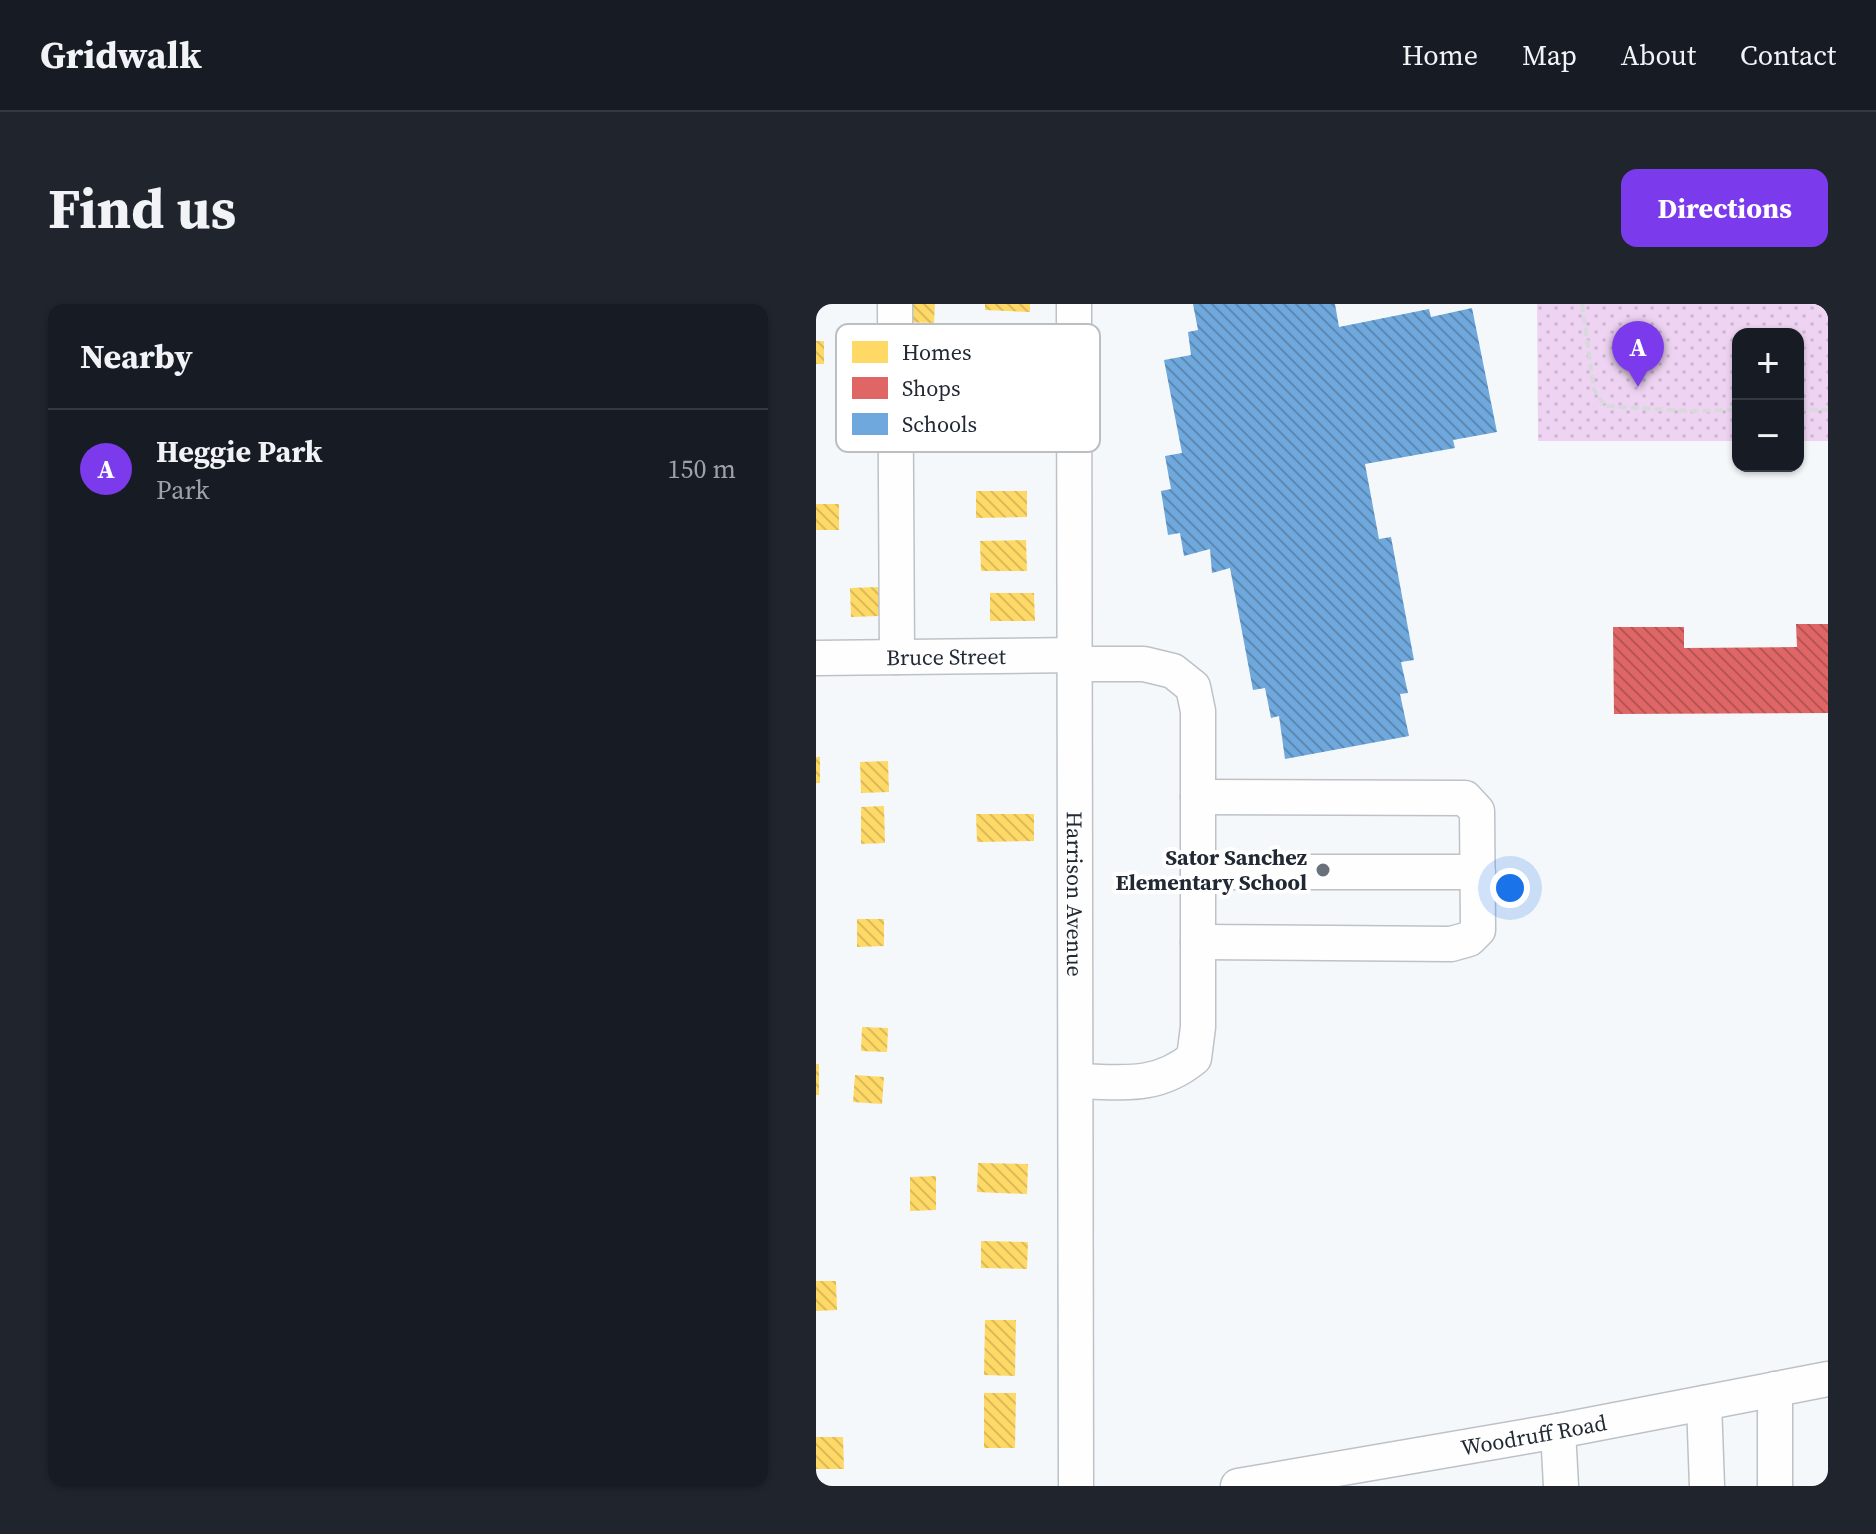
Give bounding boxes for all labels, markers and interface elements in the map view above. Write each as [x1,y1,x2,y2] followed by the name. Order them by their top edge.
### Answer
[40,29,202,81] text: Gridwalk
[1402,36,1478,74] text: Home
[1522,36,1577,74] text: Map
[1621,36,1696,74] text: About
[1740,36,1836,74] text: Contact
[1621,169,1828,247] button: Directions
[48,170,236,247] text: Find us
[1612,321,1664,387] pin: A
[836,324,1100,452] legend
[1732,328,1804,472] map controls
[1732,328,1804,400] button: +
[80,333,193,379] text: Nearby
[902,337,972,367] text: Homes
[902,373,961,403] text: Shops
[1732,400,1804,472] button: −
[902,409,977,439] text: Schools
[156,431,323,472] text: Heggie Park
[97,451,115,487] text: A
[668,451,736,487] text: 150 m
[156,472,209,508] text: Park
[886,641,1007,672] street label: Bruce Street
[1060,811,1090,977] street label: Harrison Avenue
[1116,842,1307,897] place label: Sator Sanchez Elementary School
[1314,861,1332,879] marker: Sator Sanchez Elementary School
[1490,868,1530,908] your location
[1458,1407,1610,1462] street label: Woodruff Road

